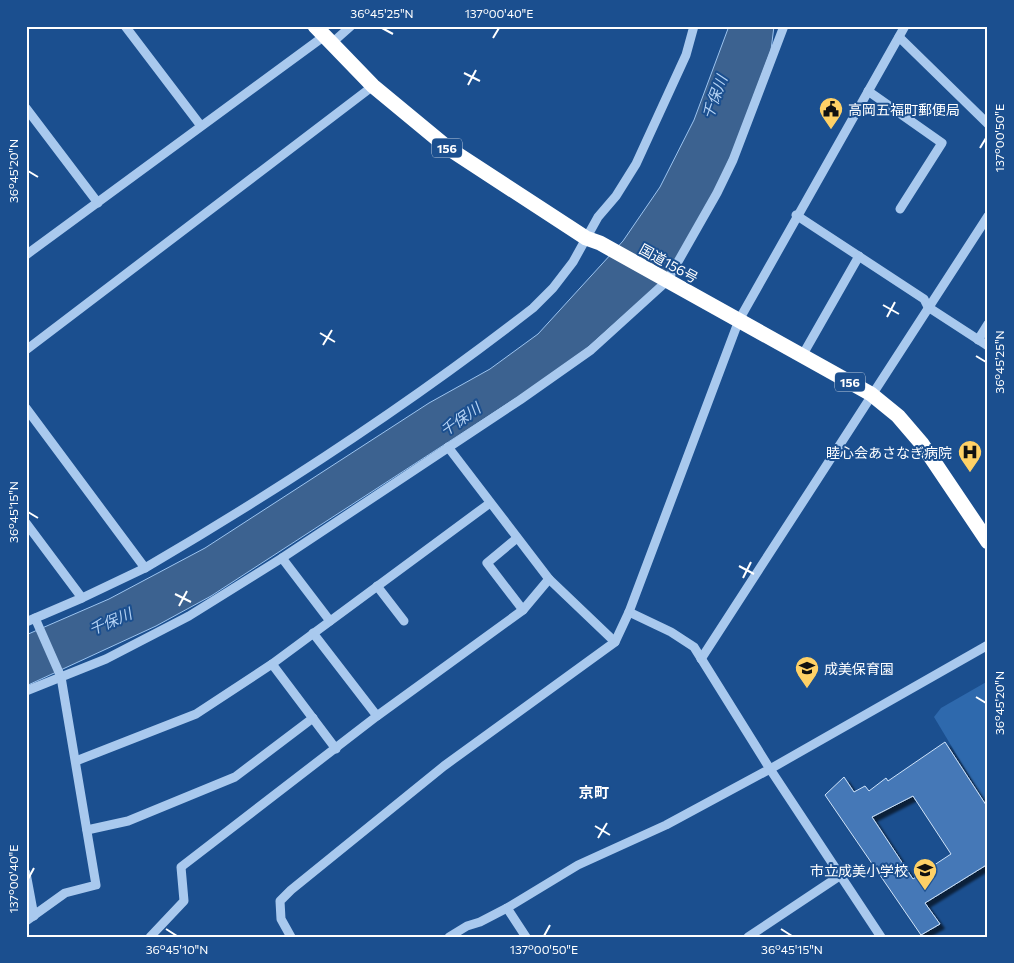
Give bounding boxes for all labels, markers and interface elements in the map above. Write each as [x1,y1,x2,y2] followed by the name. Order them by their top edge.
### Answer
[350,6,414,20] text: 36°45'25"N
[465,6,533,20] text: 137°00'40"E
[698,71,731,121] water label: 千保川
[818,96,844,130] public building icon: 高岡五福町郵便局
[848,101,960,118] place label: 高岡五福町郵便局
[992,104,1006,172] text: 137°00'50"E
[432,138,462,158] road number: 156
[6,139,20,203] text: 36°45'20"N
[637,240,701,286] street label: 国道156号
[992,330,1006,394] text: 36°45'25"N
[835,372,865,392] road number: 156
[436,398,485,439] water label: 千保川
[957,439,983,473] hospital icon: 睦心会あさなぎ病院
[826,444,952,461] place label: 睦心会あさなぎ病院
[6,481,20,543] text: 36°45'15"N
[86,603,136,638] water label: 千保川
[794,655,820,689] school or university icon: 成美保育園
[824,660,894,677] place label: 成美保育園
[992,671,1006,735] text: 36°45'20"N
[579,783,609,801] district label: 京町
[6,845,20,913] text: 137°00'40"E
[912,857,938,891] school or university icon: 市立成美小学校
[810,862,908,879] place label: 市立成美小学校
[146,942,208,956] text: 36°45'10"N
[510,942,578,956] text: 137°00'50"E
[761,942,823,956] text: 36°45'15"N

